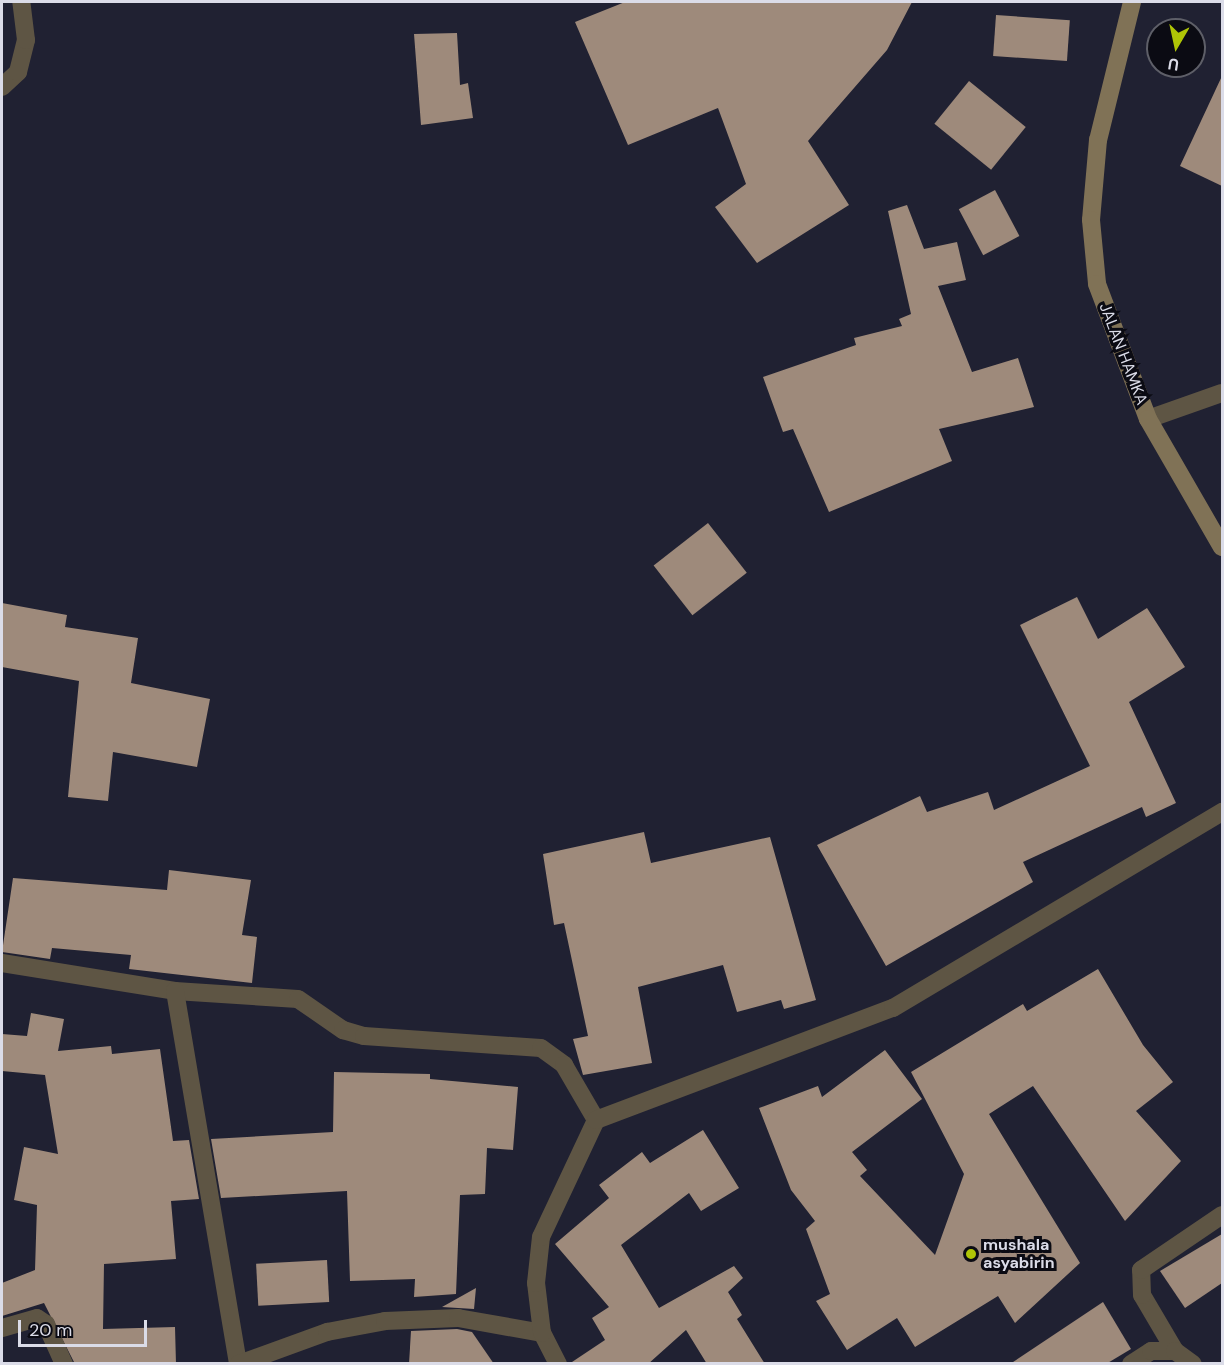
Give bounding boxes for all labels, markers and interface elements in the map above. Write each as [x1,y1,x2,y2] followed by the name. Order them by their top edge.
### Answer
[1146,18,1206,78] north arrow
[1166,53,1180,76] text: U
[1095,300,1151,408] street label: JALAN HAMKA
[983,1235,1055,1273] place label: mushala asyabirin
[964,1247,978,1261] marker: mushala asyabirin
[21,1308,150,1346] scale bar
[29,1318,72,1342] text: 20 m

